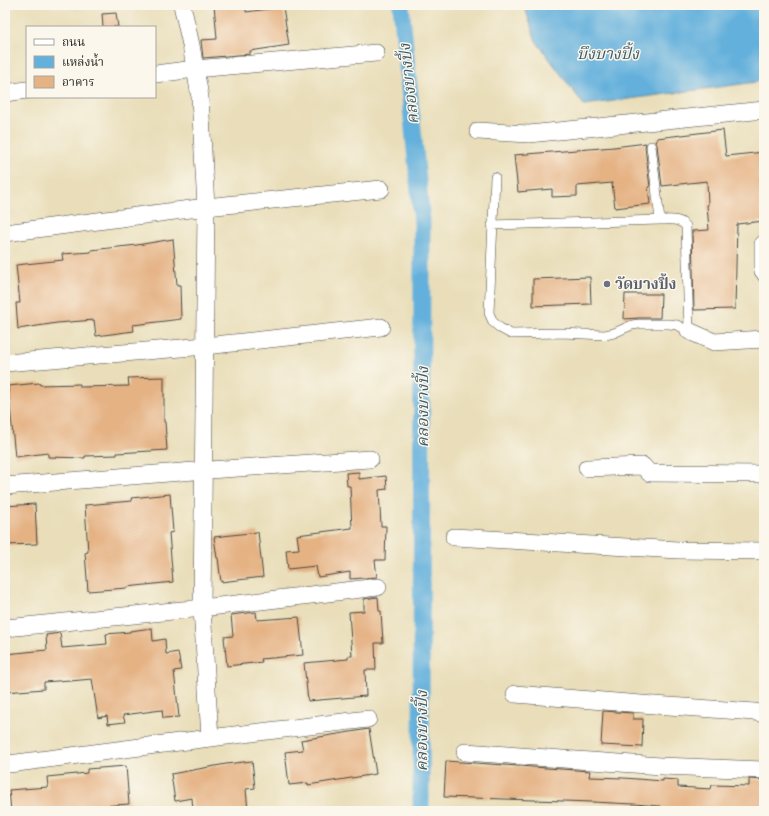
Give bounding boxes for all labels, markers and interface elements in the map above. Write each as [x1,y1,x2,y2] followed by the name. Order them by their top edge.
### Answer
[26,26,156,98] legend
[62,33,85,50] text: ถนน
[392,41,424,126] water label: คลองบางปิ้ง
[577,41,640,65] water label: บึงบางปิ้ง
[62,53,104,70] text: แหล่งน้ำ
[62,73,94,90] text: อาคาร
[615,273,676,294] place label: วัดบางปิ้ง
[602,279,612,289] marker: วัดบางปิ้ง
[410,365,434,448] water label: คลองบางปิ้ง
[409,689,433,772] water label: คลองบางปิ้ง

